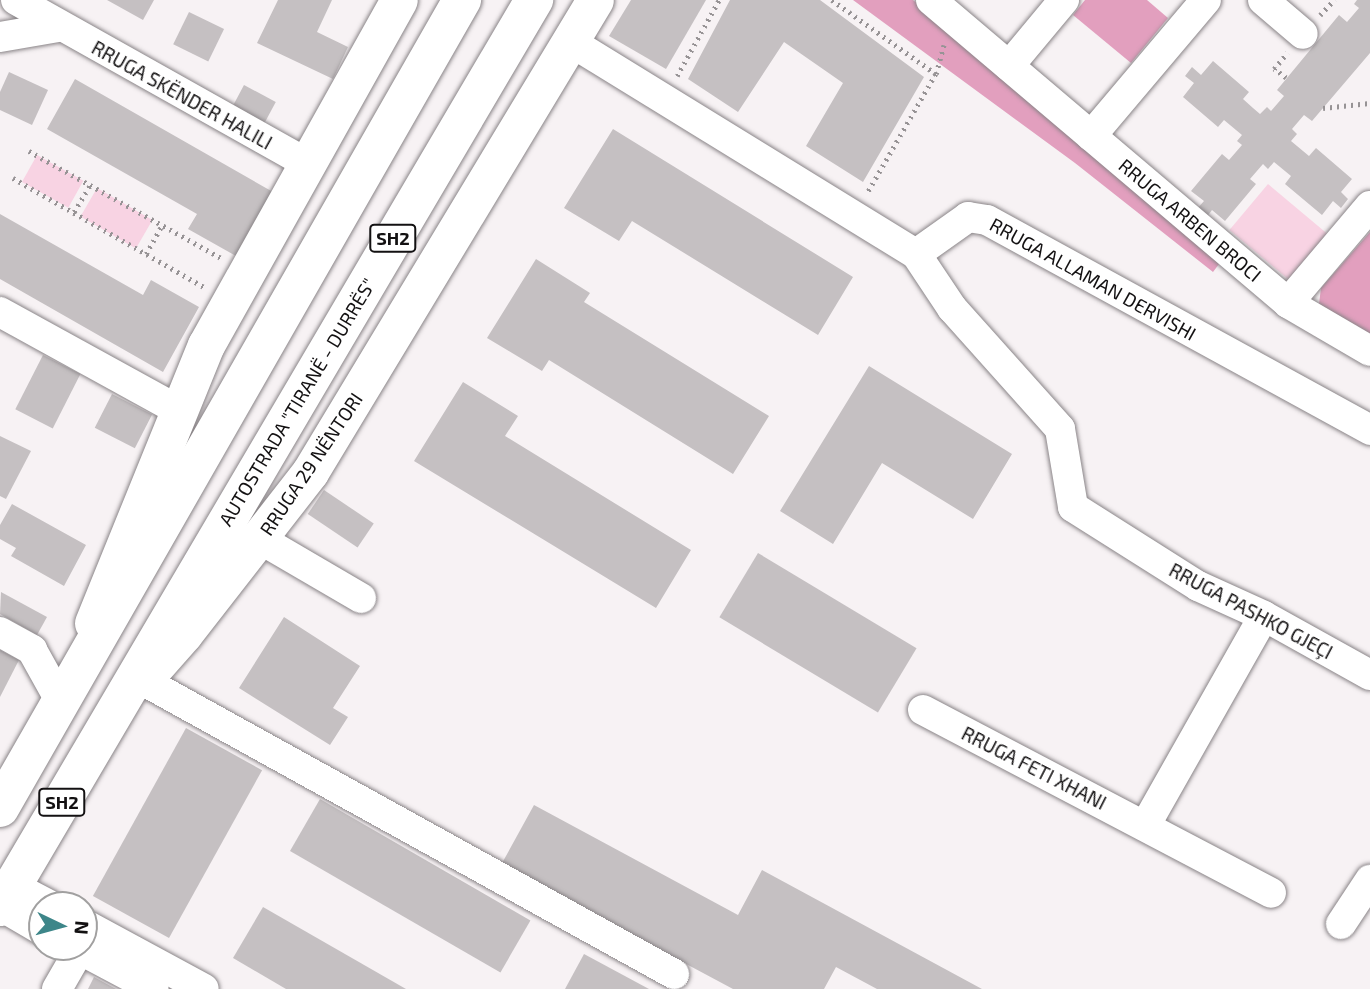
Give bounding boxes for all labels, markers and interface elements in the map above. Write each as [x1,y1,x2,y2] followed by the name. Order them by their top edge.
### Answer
[88,36,276,154] street label: RRUGA SKËNDER HALILI
[1114,153,1266,287] street label: RRUGA ARBEN BROCI
[985,212,1201,346] street label: RRUGA ALLAMAN DERVISHI
[368,224,418,252] road number: SH2
[214,274,380,530] street label: AUTOSTRADA "TIRANË - DURRËS"
[255,388,367,540] street label: RRUGA 29 NËNTORI
[1165,558,1337,664] street label: RRUGA PASHKO GJEÇI
[958,722,1110,814] street label: RRUGA FETI XHANI
[38,788,86,816] road number: SH2
[28,891,98,961] north arrow
[70,920,94,936] text: N

